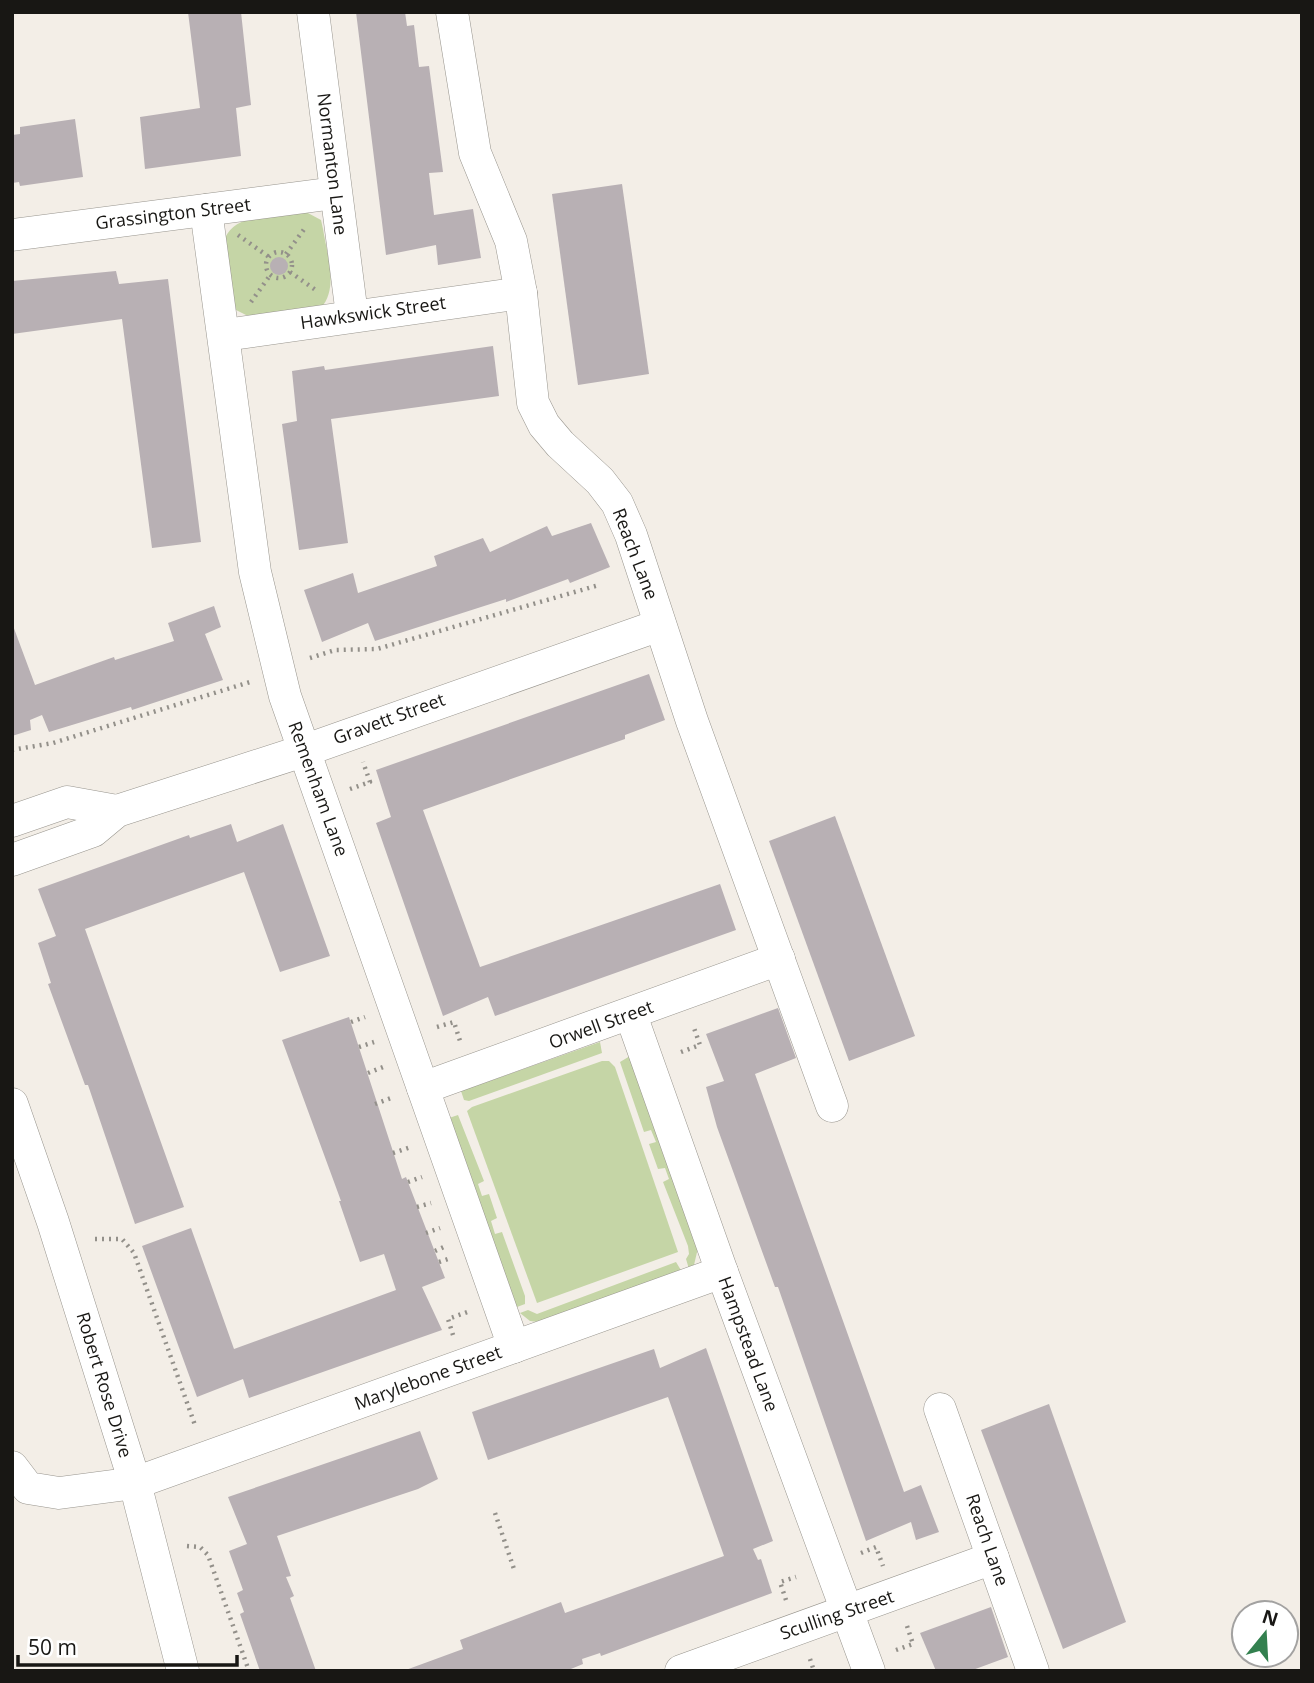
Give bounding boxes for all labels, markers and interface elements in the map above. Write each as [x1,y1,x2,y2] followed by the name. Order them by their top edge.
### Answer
[312,91,354,236] street label: Normanton Lane
[94,192,252,234] street label: Grassington Street
[299,290,447,334] street label: Hawkswick Street
[608,504,664,603] street label: Reach Lane
[329,687,448,749] street label: Gravett Street
[283,718,354,859] street label: Remenham Lane
[545,994,656,1054] street label: Orwell Street
[713,1273,785,1415] street label: Hampstead Lane
[71,1309,138,1460] street label: Robert Rose Drive
[351,1339,505,1415] street label: Marylebone Street
[961,1490,1015,1589] street label: Reach Lane
[777,1583,897,1645] street label: Sculling Street
[1230,1599,1300,1669] north arrow
[1259,1603,1282,1633] text: N
[18,1624,236,1668] scale bar
[28,1633,77,1661] text: 50 m

